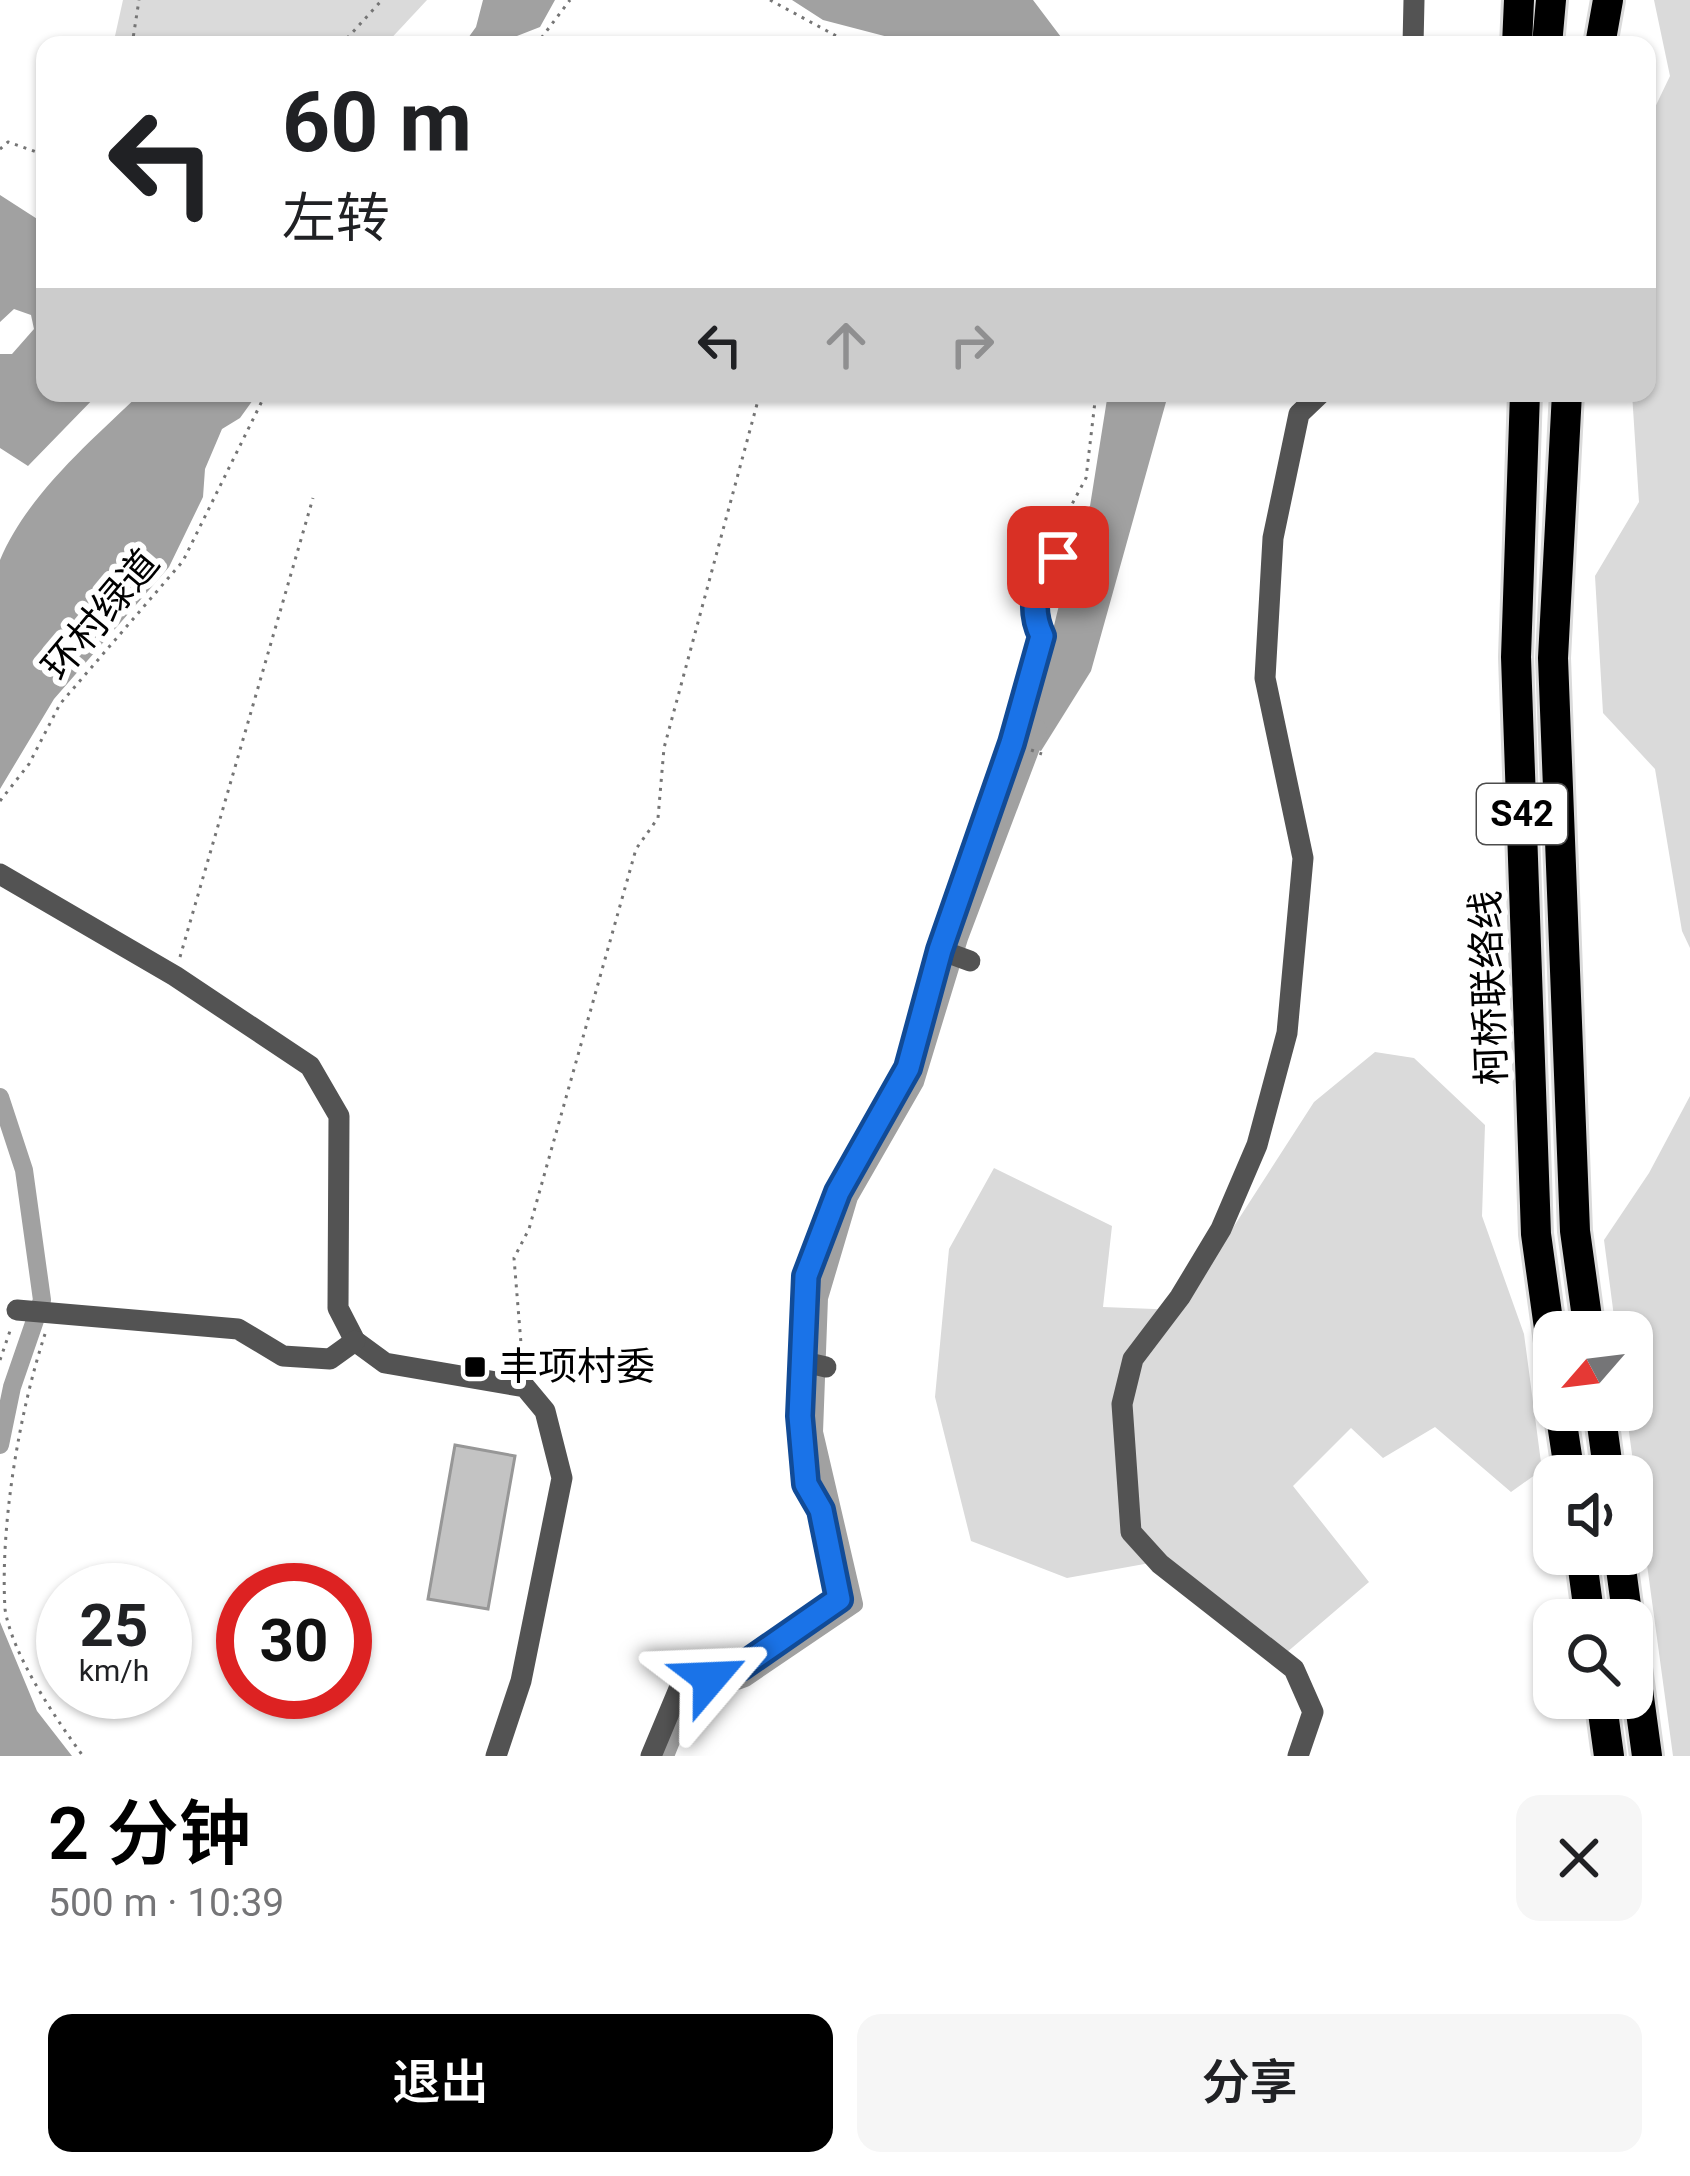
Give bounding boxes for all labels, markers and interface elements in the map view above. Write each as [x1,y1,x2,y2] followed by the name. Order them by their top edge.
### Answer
[282,73,472,172] text: 60 m
[84,84,240,240] icon: left
[282,187,390,250] text: 左转
[687,312,753,378] icon: left
[813,312,879,378] icon: ahead
[939,312,1005,378] icon: right
[1007,506,1109,608] pin
[1025,524,1091,590] icon: arrive
[33,540,169,690] street label: 环村绿道
[1477,784,1567,844] road number: S42
[1463,890,1515,1086] street label: 柯桥联络线
[1533,1311,1653,1431] north arrow
[1533,1311,1653,1719] map controls
[499,1344,655,1390] place label: 丰项村委
[462,1354,488,1380] marker: 丰项村委
[1533,1455,1653,1575] button: sound
[216,1563,372,1719] speed limit sign: 30
[80,1590,148,1661] text: 25
[1533,1599,1653,1719] button: search
[647,1615,773,1741] position arrow
[79,1653,149,1688] text: km/h
[48,1792,251,1877] text: 2 分钟
[1516,1795,1642,1921] button: close
[48,1880,284,1926] text: 500 m · 10:39
[48,2014,833,2152] button: 退出
[857,2014,1642,2152] button: 分享

